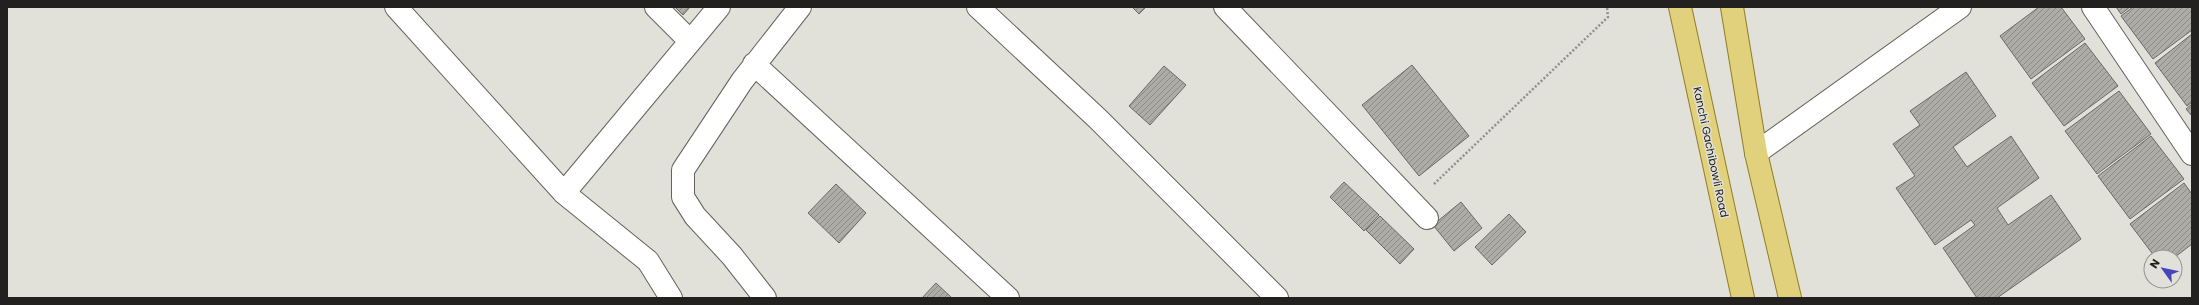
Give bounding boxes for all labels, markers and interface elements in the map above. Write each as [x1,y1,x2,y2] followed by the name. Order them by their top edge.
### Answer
[1689,85,1733,219] street label: Kanchi Gachibowli Road
[2143,249,2183,289] north arrow
[2146,256,2164,271] text: N

